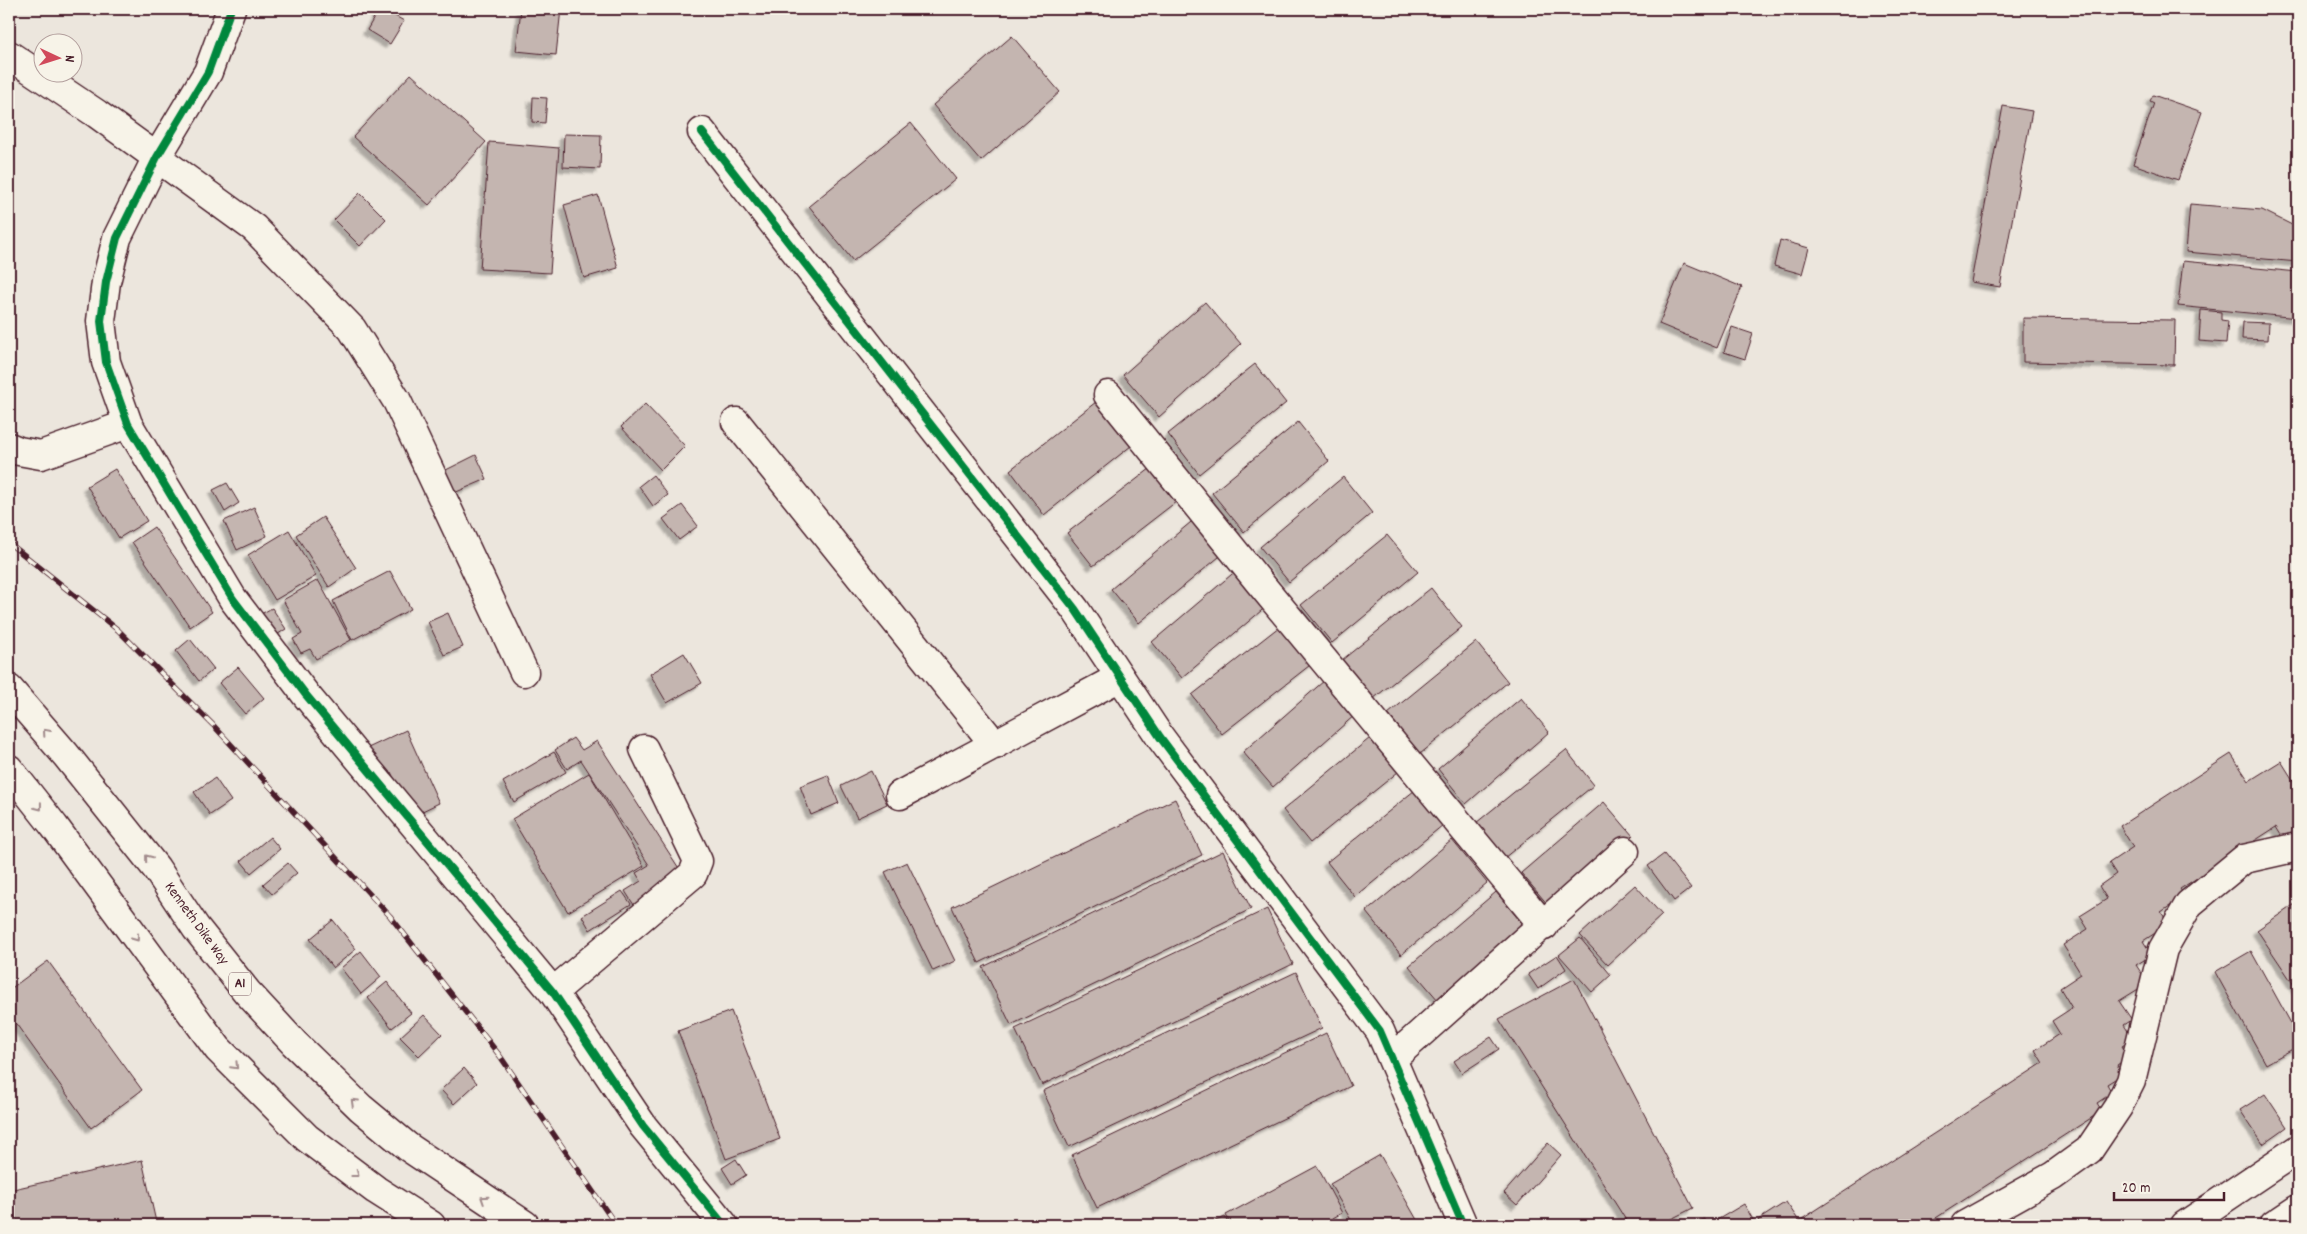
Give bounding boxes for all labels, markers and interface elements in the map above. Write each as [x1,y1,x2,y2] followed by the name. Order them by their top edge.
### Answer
[32,32,82,82] north arrow
[59,55,79,63] text: N
[43,728,52,737] one-way arrow
[34,801,42,810] one-way arrow
[145,855,153,864] one-way arrow
[158,878,234,971] street label: Kenneth Dike Way
[130,932,139,942] one-way arrow
[229,972,251,996] road number: A1
[229,1060,238,1069] one-way arrow
[351,1098,360,1107] one-way arrow
[350,1169,359,1177] one-way arrow
[2114,1169,2224,1201] scale bar
[2122,1178,2150,1200] text: 20 m
[480,1196,489,1205] one-way arrow

